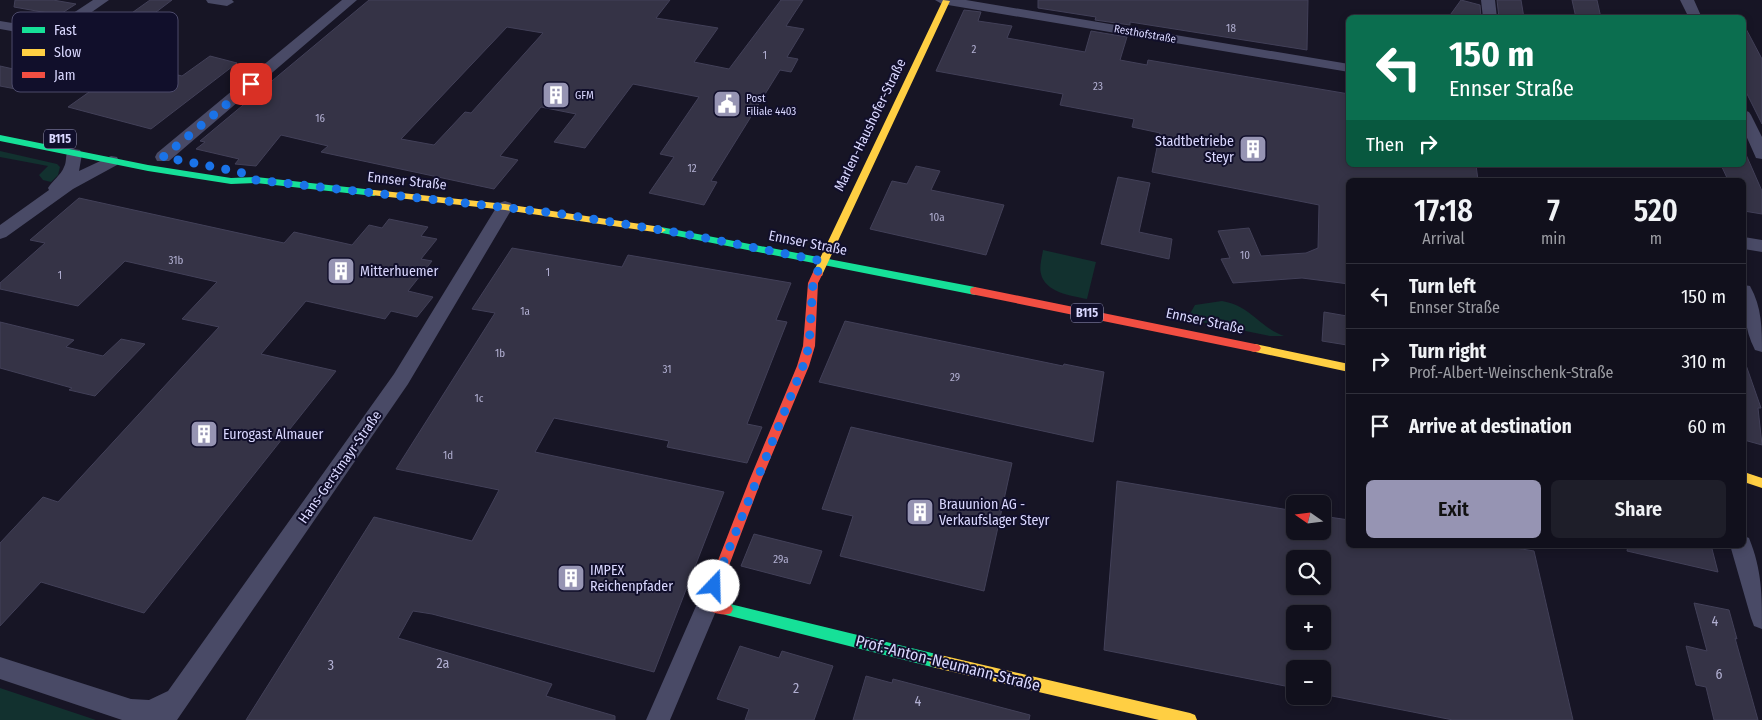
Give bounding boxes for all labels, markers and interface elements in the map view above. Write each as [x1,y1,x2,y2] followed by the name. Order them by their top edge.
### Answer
[12,12,178,92] legend
[54,22,77,39] text: Fast
[1113,22,1177,46] street label: Resthofstraße
[1226,22,1236,35] house number: 18
[1449,33,1534,75] text: 150 m
[1366,35,1431,100] icon: left
[972,43,977,56] house number: 2
[54,44,81,61] text: Slow
[763,49,767,62] house number: 1
[830,56,910,194] street label: Marlen-Haushofer-Straße
[230,63,272,105] pin
[54,67,75,84] text: Jam
[237,70,265,98] icon: arrive
[1449,75,1574,102] text: Ennser Straße
[541,80,571,110] building icon: GFM
[1093,80,1103,93] house number: 23
[575,89,594,102] place label: GFM
[712,89,742,119] public building icon: Post Filiale 4403
[746,92,796,118] place label: Post Filiale 4403
[315,112,325,125] house number: 16
[44,130,76,148] road number: B115
[1414,130,1442,158] icon: right
[1155,133,1234,166] place label: Stadtbetriebe Steyr
[1366,133,1404,156] text: Then
[1238,134,1268,164] building icon: Stadtbetriebe Steyr
[687,162,697,175] house number: 12
[367,168,447,194] street label: Ennser Straße
[1414,193,1473,229] text: 17:18
[1547,193,1560,229] text: 7
[1634,193,1678,229] text: 520
[929,211,945,224] house number: 10a
[767,227,849,259] street label: Ennser Straße
[1422,229,1465,248] text: Arrival
[1541,229,1566,248] text: min
[1650,229,1662,248] text: m
[1240,249,1250,262] house number: 10
[169,254,184,267] house number: 31b
[326,256,356,286] building icon: Mitterhuemer
[360,263,439,280] place label: Mitterhuemer
[546,266,550,279] house number: 1
[58,269,62,282] house number: 1
[1409,275,1476,298] text: Turn left
[1366,282,1394,310] icon: left
[1681,285,1726,308] text: 150 m
[1409,298,1500,317] text: Ennser Straße
[1071,304,1103,322] road number: B115
[1164,304,1246,338] street label: Ennser Straße
[520,305,530,318] house number: 1a
[1409,340,1486,363] text: Turn right
[495,347,505,360] house number: 1b
[1366,347,1394,375] icon: right
[1682,350,1726,373] text: 310 m
[663,363,672,376] house number: 31
[1409,363,1614,382] text: Prof.-Albert-Weinschenk-Straße
[950,371,960,384] house number: 29
[475,392,484,405] house number: 1c
[295,407,385,527] street label: Hans-Gerstmayr-Straße
[1366,412,1394,440] icon: arrive
[1409,415,1572,438] text: Arrive at destination
[1688,415,1726,438] text: 60 m
[189,419,219,449] building icon: Eurogast Almauer
[223,426,323,443] place label: Eurogast Almauer
[443,449,453,462] house number: 1d
[1366,480,1541,538] button: Exit
[1551,480,1726,538] button: Share
[1286,495,1331,540] north arrow
[1286,495,1331,705] map controls
[939,496,1050,529] place label: Brauunion AG - Verkaufslager Steyr
[905,497,935,527] building icon: Brauunion AG - Verkaufslager Steyr
[1286,550,1331,595] button: search
[773,553,789,566] house number: 29a
[687,559,739,611] position arrow
[590,562,673,595] place label: IMPEX Reichenpfader
[556,563,586,593] building icon: IMPEX Reichenpfader
[1286,605,1331,650] button: +
[1712,613,1719,630] house number: 4
[854,631,1042,695] street label: Prof.-Anton-Neumann-Straße
[437,655,450,672] house number: 2a
[328,657,334,674] house number: 3
[1286,660,1331,705] button: −
[1716,666,1723,683] house number: 6
[793,680,799,697] house number: 2
[915,693,922,710] house number: 4

